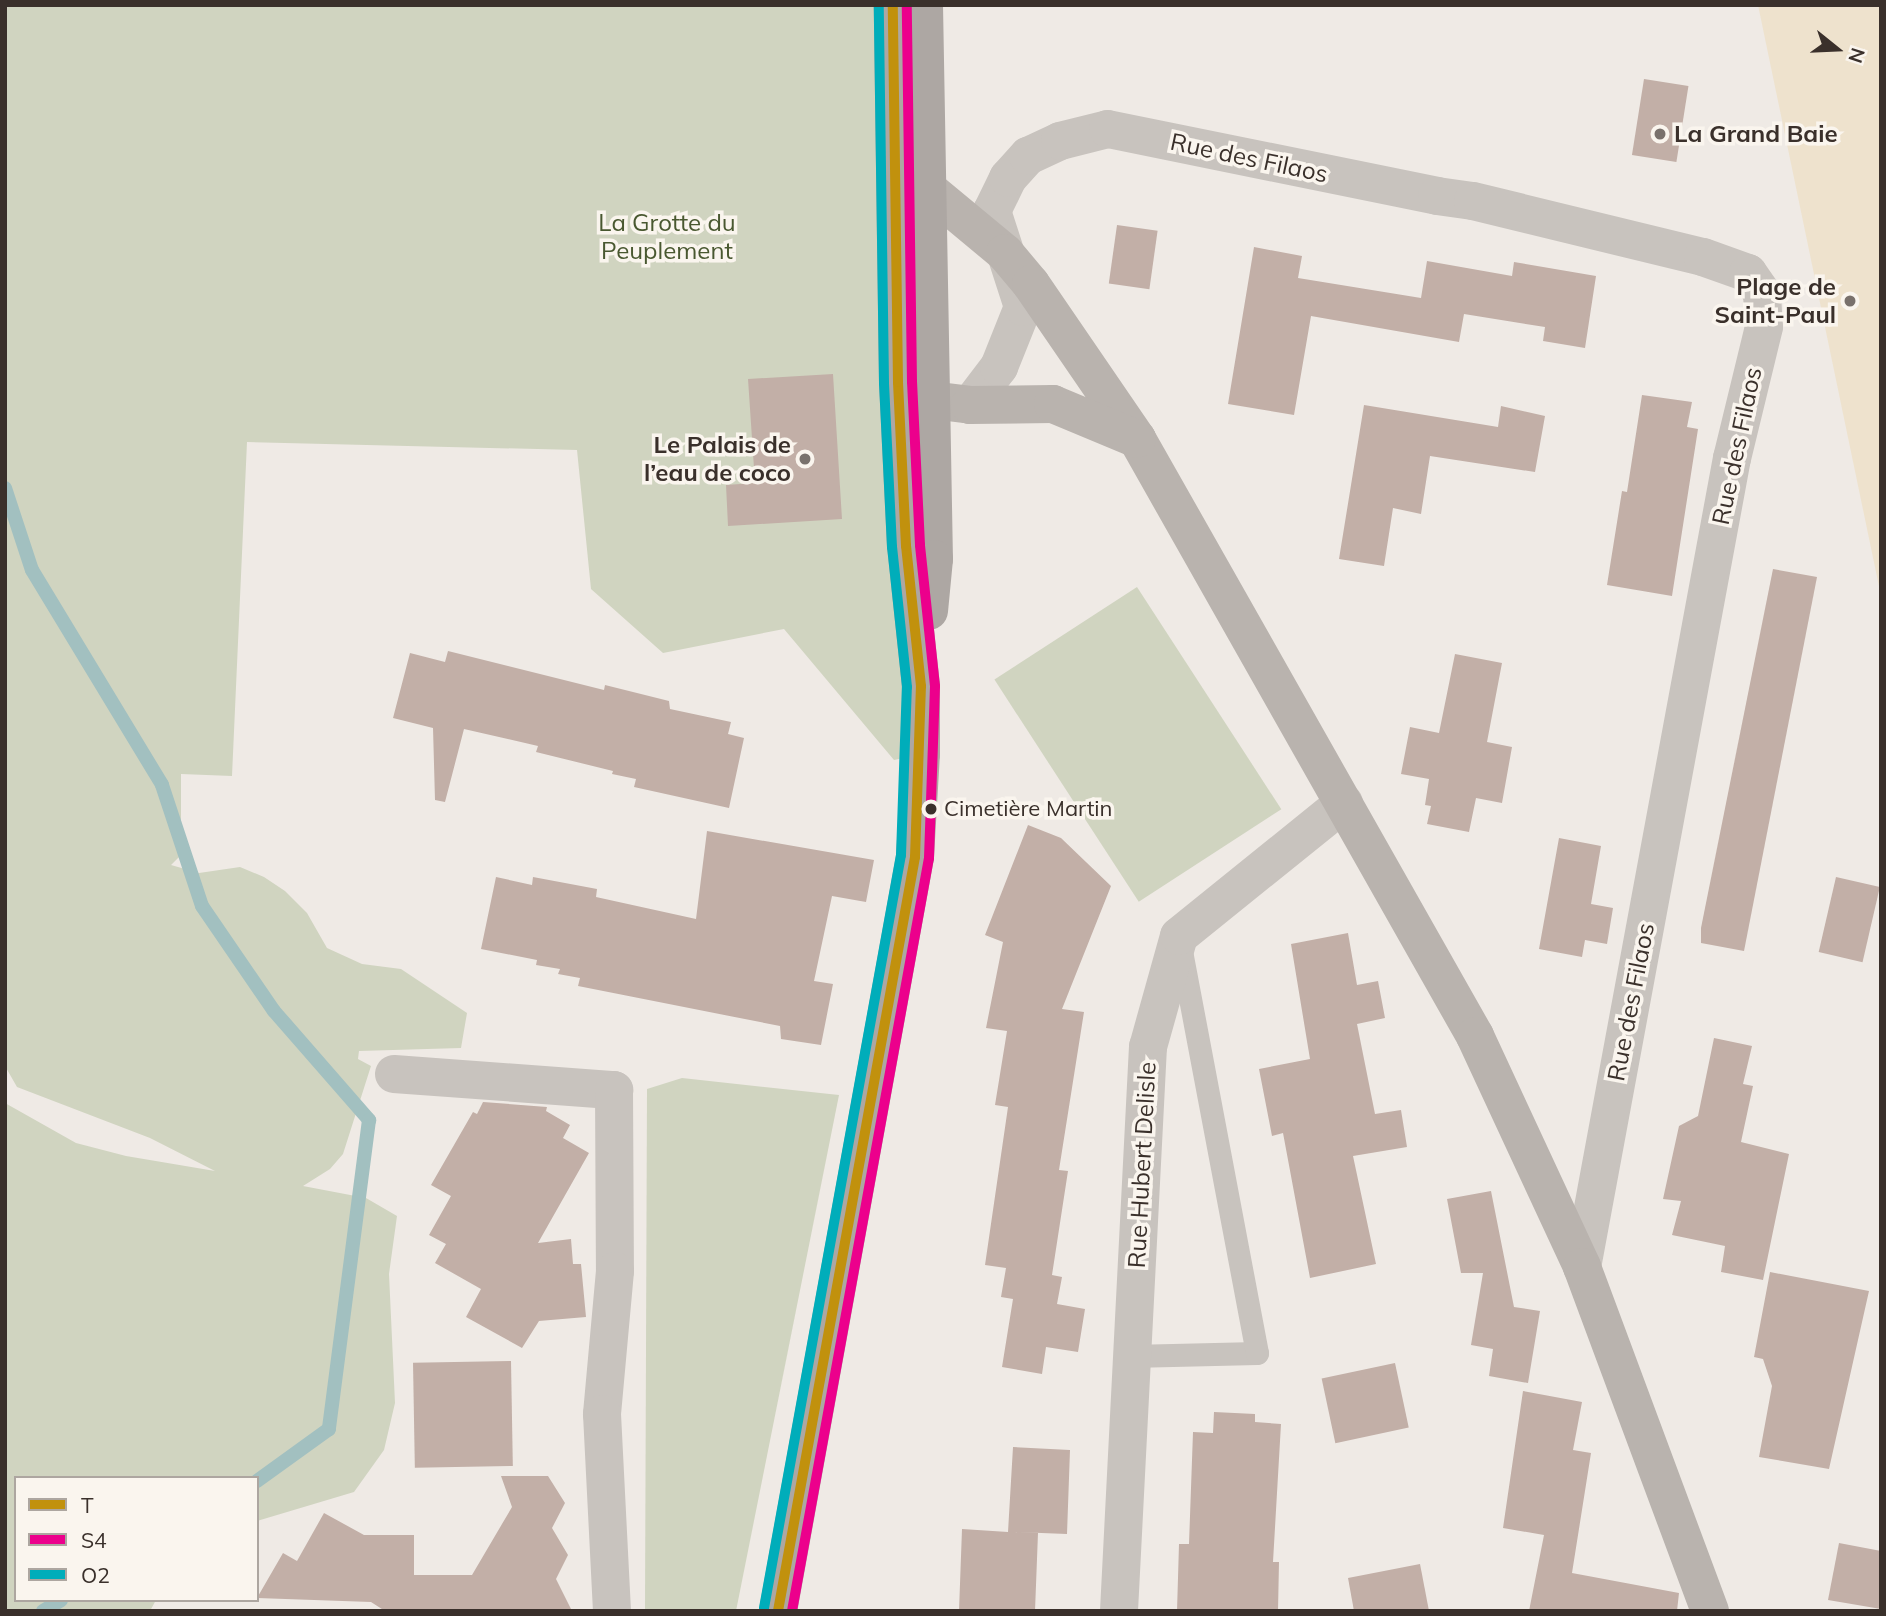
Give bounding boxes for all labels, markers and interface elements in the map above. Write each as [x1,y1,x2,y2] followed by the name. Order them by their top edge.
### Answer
[1802,14,1872,84] north arrow
[1843,45,1871,66] text: N
[1674,120,1838,148] place label: La Grand Baie
[1652,126,1668,142] marker: La Grand Baie
[1168,127,1330,189] street label: Rue des Filaos
[598,209,736,265] park label: La Grotte du Peuplement
[1715,273,1836,329] place label: Plage de Saint-Paul
[1842,293,1858,309] marker: Plage de Saint-Paul
[1706,365,1768,527] street label: Rue des Filaos
[644,431,791,487] place label: Le Palais de l’eau de coco
[797,451,813,467] marker: Le Palais de l’eau de coco
[944,796,1112,822] place label: Cimetière Martin
[924,802,938,816] marker: Cimetière Martin
[1602,921,1660,1083] street label: Rue des Filaos
[1122,1061,1162,1269] street label: Rue Hubert Delisle
[14,1476,259,1602] legend
[81,1492,94,1518] text: T
[81,1527,107,1553] text: S4
[81,1562,110,1588] text: O2

